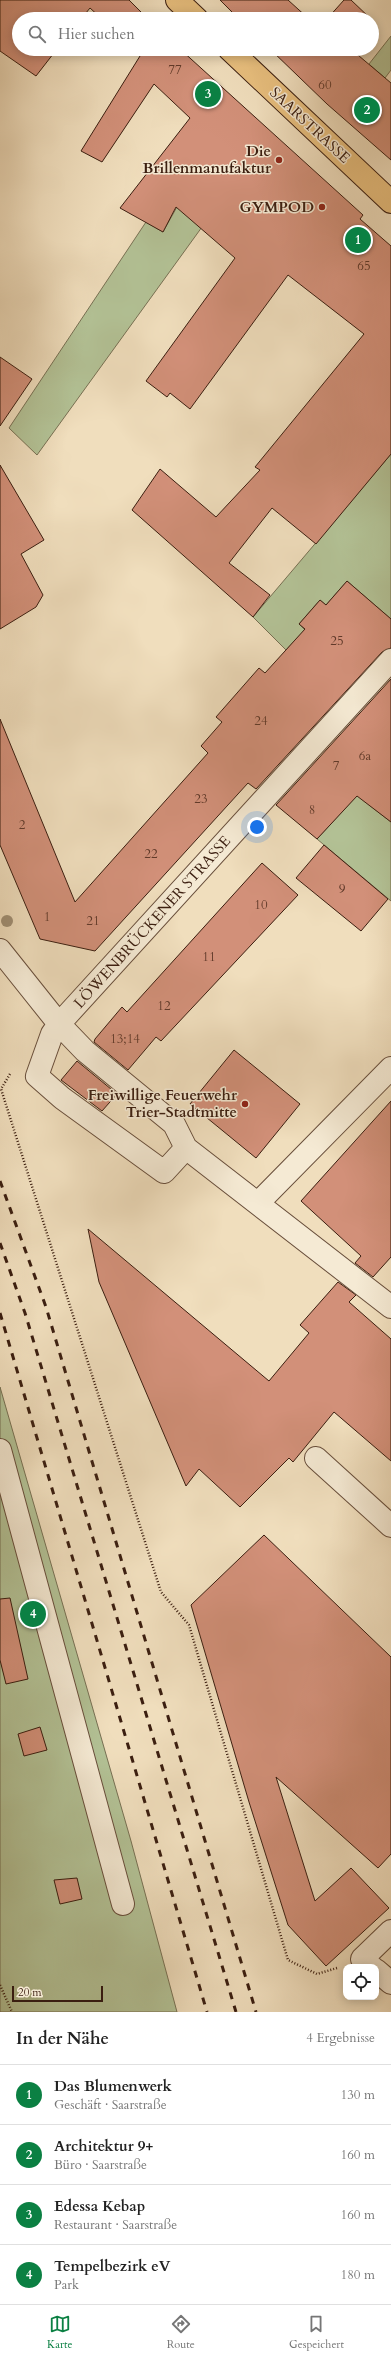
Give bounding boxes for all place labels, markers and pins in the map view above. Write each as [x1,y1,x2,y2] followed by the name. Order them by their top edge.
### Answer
[195,79,221,109] pin: 3
[354,95,380,125] pin: 2
[143,141,272,178] place label: Die Brillenmanufaktur
[274,155,284,165] marker: Die Brillenmanufaktur
[240,197,314,217] place label: GYMPOD
[317,202,327,212] marker: GYMPOD
[345,225,371,255] pin: 1
[88,1085,238,1122] place label: Freiwillige Feuerwehr Trier-Stadtmitte
[240,1099,250,1109] marker: Freiwillige Feuerwehr Trier-Stadtmitte
[20,1599,46,1629] pin: 4

